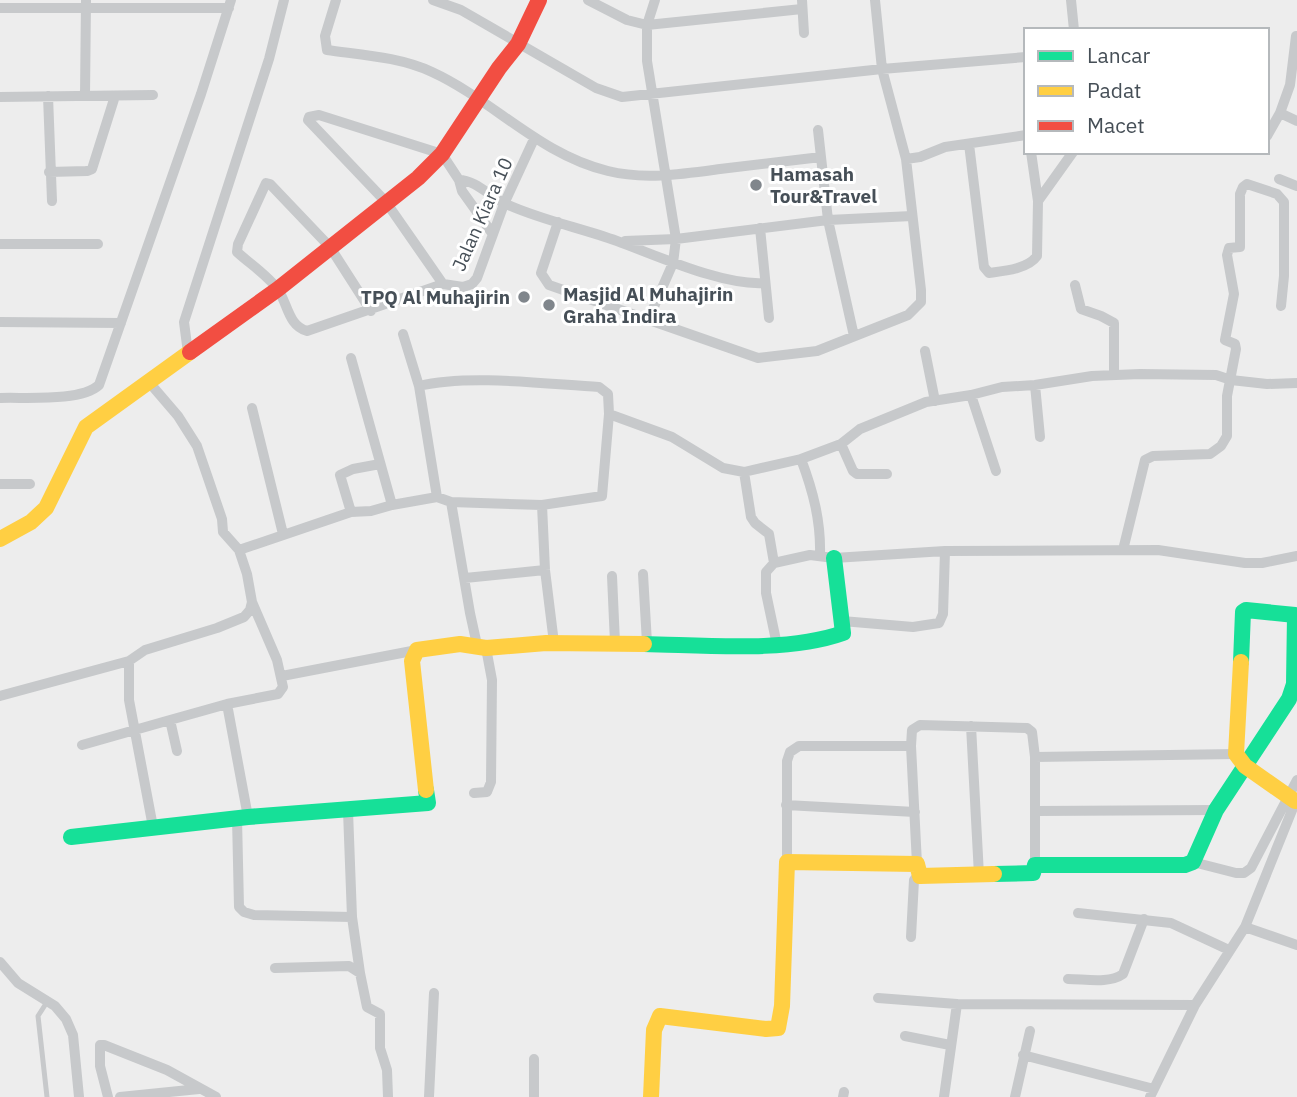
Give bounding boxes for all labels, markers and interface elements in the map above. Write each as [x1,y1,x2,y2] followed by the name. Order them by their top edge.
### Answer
[1024,28,1269,154] legend
[1087,41,1150,69] text: Lancar
[1087,76,1142,104] text: Padat
[1087,111,1145,139] text: Macet
[446,154,518,274] street label: Jalan Kiara 10
[770,162,877,208] place label: Hamasah Tour&Travel
[748,177,764,193] marker: Hamasah Tour&Travel
[563,282,733,328] place label: Masjid Al Muhajirin Graha Indira
[361,285,510,309] place label: TPQ Al Muhajirin
[516,289,532,305] marker: TPQ Al Muhajirin
[541,297,557,313] marker: Masjid Al Muhajirin Graha Indira

